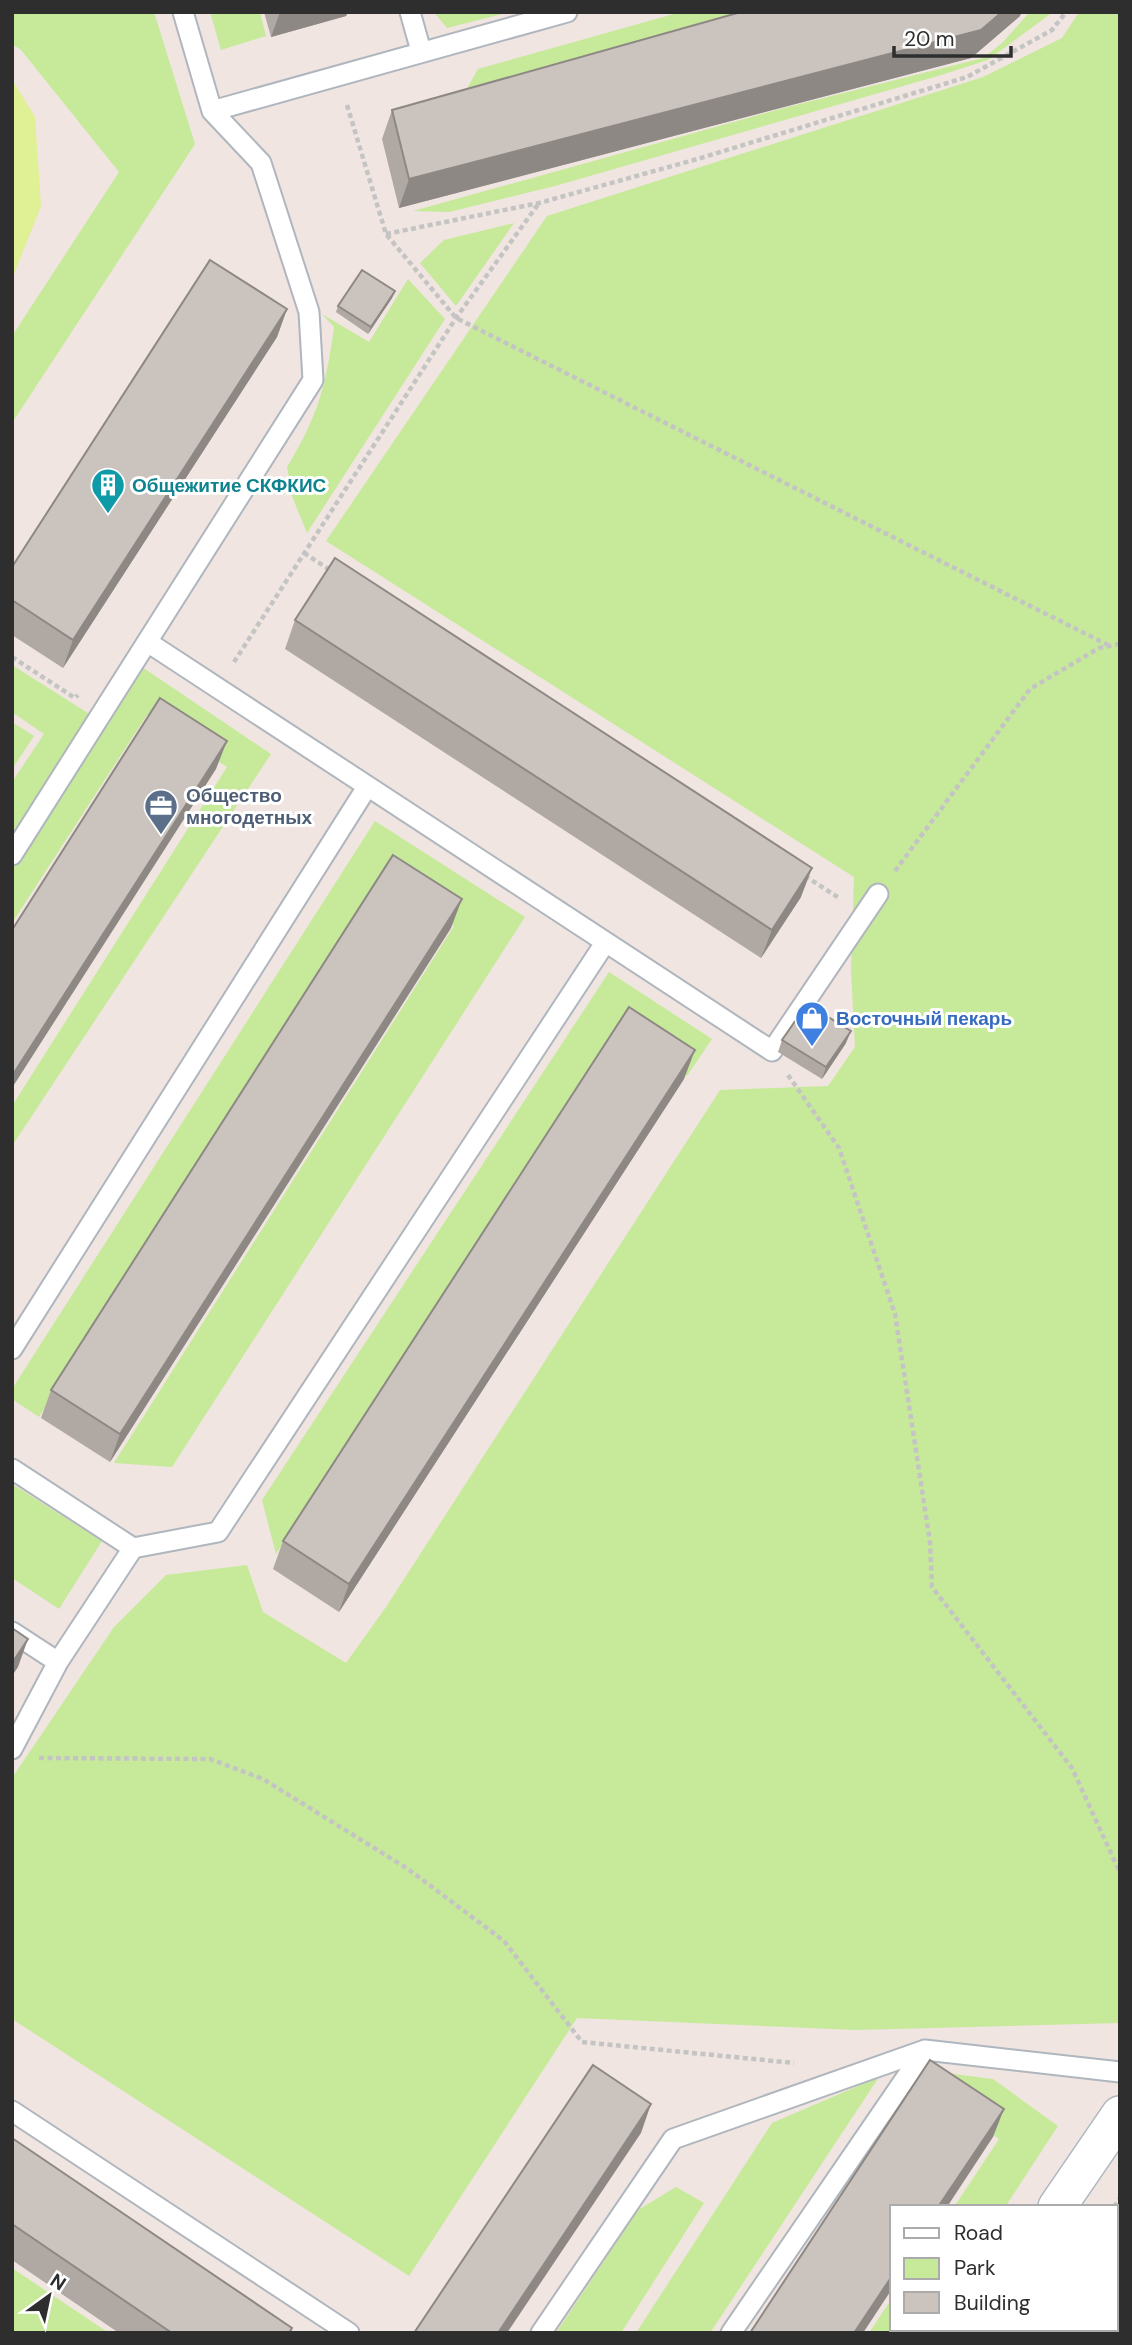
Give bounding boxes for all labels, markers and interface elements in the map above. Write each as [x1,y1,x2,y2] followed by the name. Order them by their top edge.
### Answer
[894,14,1011,58] scale bar
[904,25,955,53] text: 20 m
[89,466,127,515] building icon: Общежитие СКФКИС
[132,473,327,498] place label: Общежитие СКФКИС
[186,783,313,830] place label: Общество многодетных
[142,787,180,836] office icon: Общество многодетных
[793,999,831,1048] shop icon: Восточный пекарь
[836,1006,1012,1031] place label: Восточный пекарь
[890,2205,1118,2331] legend
[954,2219,1003,2247] text: Road
[954,2254,996,2282] text: Park
[14,2261,84,2331] north arrow
[45,2268,71,2296] text: N
[954,2289,1031,2317] text: Building

